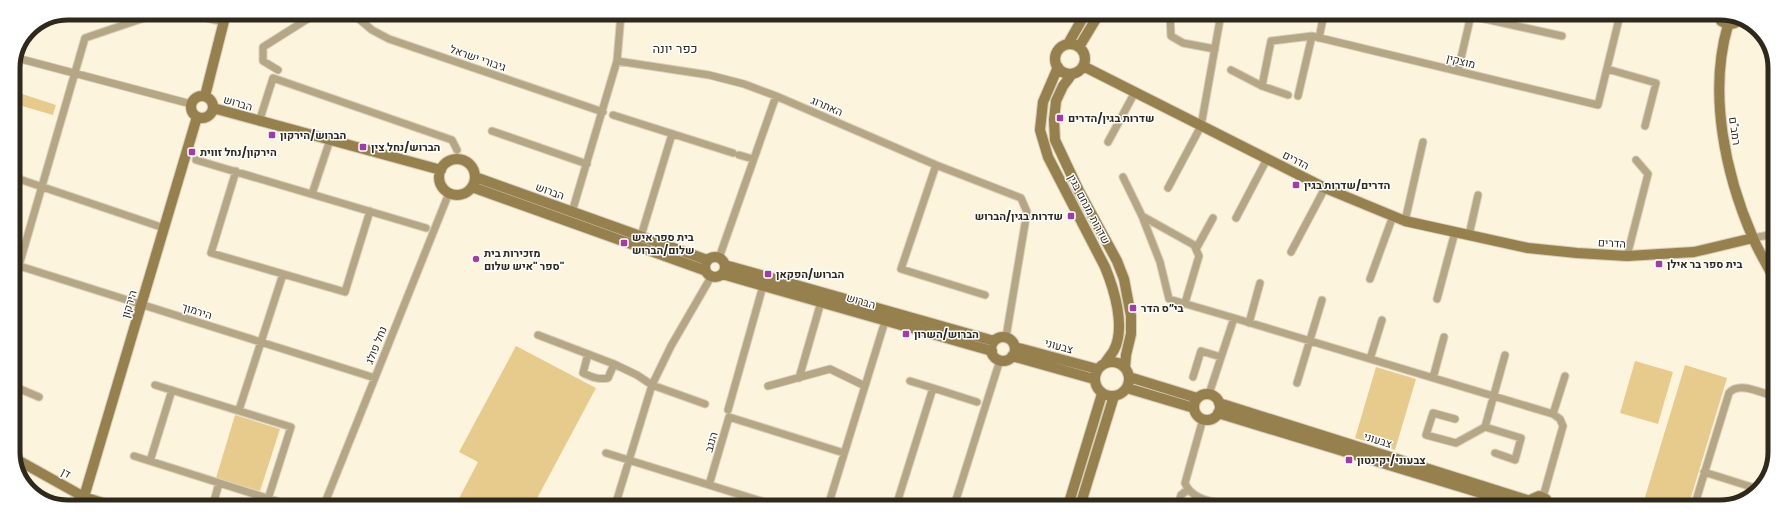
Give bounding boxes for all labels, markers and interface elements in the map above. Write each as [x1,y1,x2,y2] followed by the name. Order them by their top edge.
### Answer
[652,39,698,58] district label: כפר יונה
[448,41,508,75] street label: גיבורי ישראל
[1445,50,1477,72] street label: מוצקין
[222,91,254,115] street label: הברוש
[809,92,845,120] street label: האתרוג
[1068,110,1154,126] place label: שדרות בגין/הדרים
[1055,113,1065,123] marker: שדרות בגין/הדרים
[1725,116,1745,146] street label: רמב"ם
[280,127,347,143] place label: הברוש/הירקון
[267,130,277,140] marker: הברוש/הירקון
[371,139,441,155] place label: הברוש/נחל צין
[358,142,368,152] marker: הברוש/נחל צין
[200,144,277,160] place label: הירקון/נחל זווית
[187,147,197,157] marker: הירקון/נחל זווית
[1280,147,1312,173] street label: הדרים
[1064,171,1114,247] street label: שדרות מנחם בגין
[1304,177,1391,193] place label: הדרים/שדרות בגין
[533,178,567,204] street label: הברוש
[1291,180,1301,190] marker: הדרים/שדרות בגין
[975,208,1063,224] place label: שדרות בגין/הברוש
[1066,211,1076,221] marker: שדרות בגין/הברוש
[632,229,694,258] place label: בית ספר איש שלום/הברוש
[1598,234,1626,252] street label: הדרים
[619,238,629,248] marker: בית ספר איש שלום/הברוש
[484,245,565,274] place label: מזכירות בית ספר "איש שלום"
[471,254,481,264] marker: מזכירות בית ספר "איש שלום"
[1667,256,1743,272] place label: בית ספר בר אילן
[1654,259,1664,269] marker: בית ספר בר אילן
[776,266,844,282] place label: הברוש/הפקאן
[763,269,773,279] marker: הברוש/הפקאן
[117,288,141,320] street label: הירקון
[845,289,877,313] street label: הברוש
[180,299,214,323] street label: הירמוך
[1141,300,1184,316] place label: בי״ס הדר
[1128,303,1138,313] marker: בי״ס הדר
[361,324,391,366] street label: נחל פולג
[914,326,979,342] place label: הברוש/השרון
[901,329,911,339] marker: הברוש/השרון
[1043,335,1075,357] street label: צבעוני
[1362,428,1394,452] street label: צבעוני
[700,430,722,454] street label: הנגב
[1357,452,1426,468] place label: צבעוני/יקינטון
[1344,455,1354,465] marker: צבעוני/יקינטון
[58,464,74,482] street label: דן

